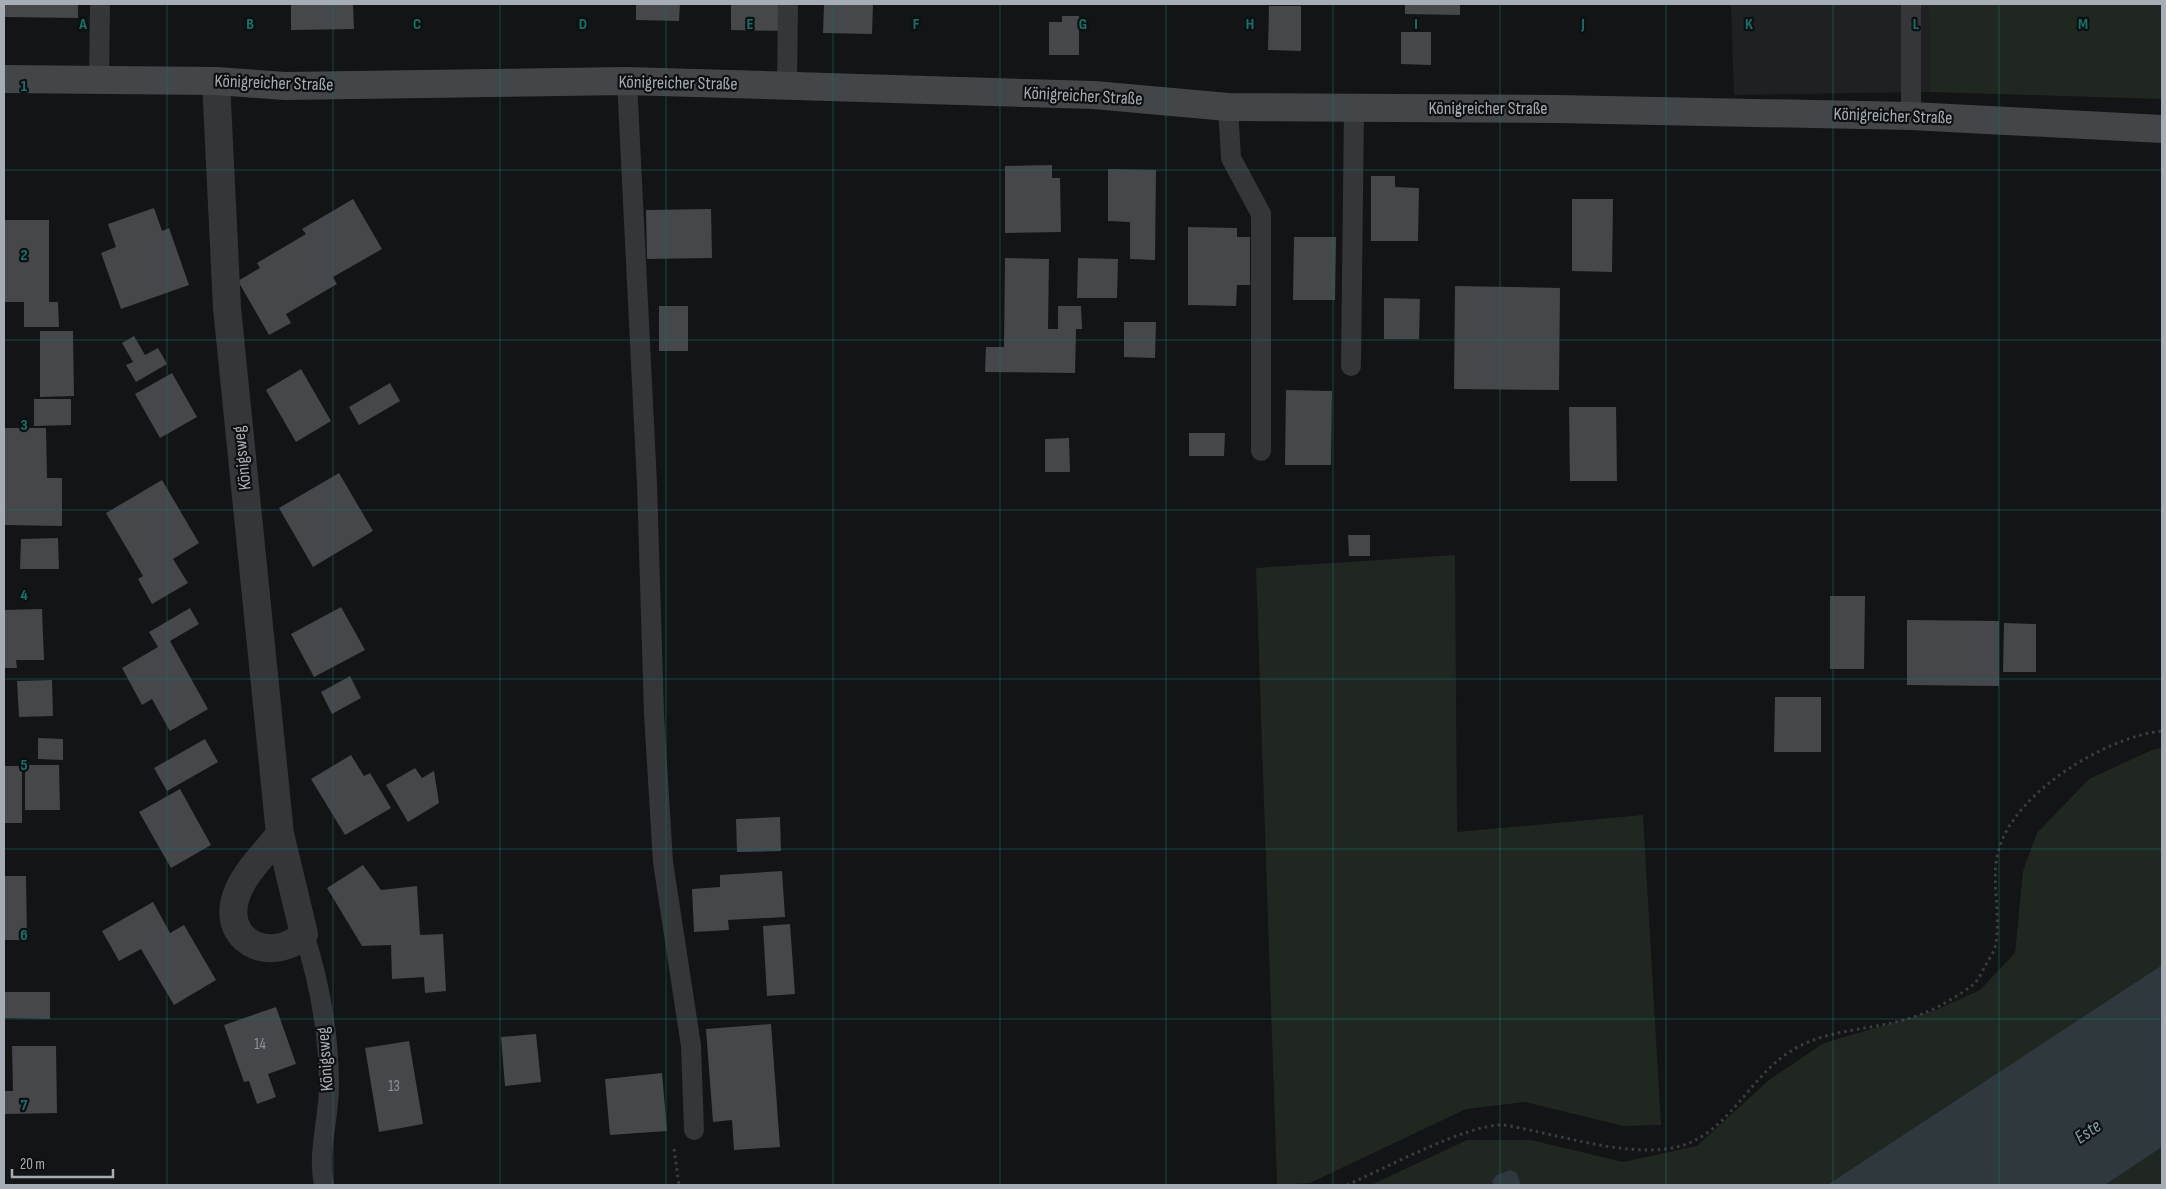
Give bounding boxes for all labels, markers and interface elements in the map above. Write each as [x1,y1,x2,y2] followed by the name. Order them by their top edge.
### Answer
[78,15,87,34] text: A
[246,15,254,34] text: B
[413,15,421,34] text: C
[579,15,587,34] text: D
[747,15,754,34] text: E
[913,15,920,34] text: F
[1079,15,1087,34] text: G
[1246,15,1254,34] text: H
[1414,15,1418,34] text: I
[1580,15,1585,34] text: J
[1745,15,1753,34] text: K
[1913,15,1920,34] text: L
[2078,15,2088,34] text: M
[214,70,334,96] street label: Königreicher Straße
[618,71,738,95] street label: Königreicher Straße
[21,77,28,96] text: 1
[1023,82,1143,110] street label: Königreicher Straße
[1429,98,1547,119] street label: Königreicher Straße
[1833,103,1953,129] street label: Königreicher Straße
[20,246,28,265] text: 2
[20,416,28,435] text: 3
[228,425,256,491] street label: Königsweg
[20,586,28,605] text: 4
[20,756,28,775] text: 5
[20,926,28,945] text: 6
[312,1026,338,1092] street label: Königsweg
[254,1035,266,1054] house number: 14
[388,1077,400,1096] house number: 13
[21,1096,28,1115] text: 7
[2070,1114,2106,1149] water label: Este
[12,1146,114,1178] scale bar
[20,1155,45,1174] text: 20 m

